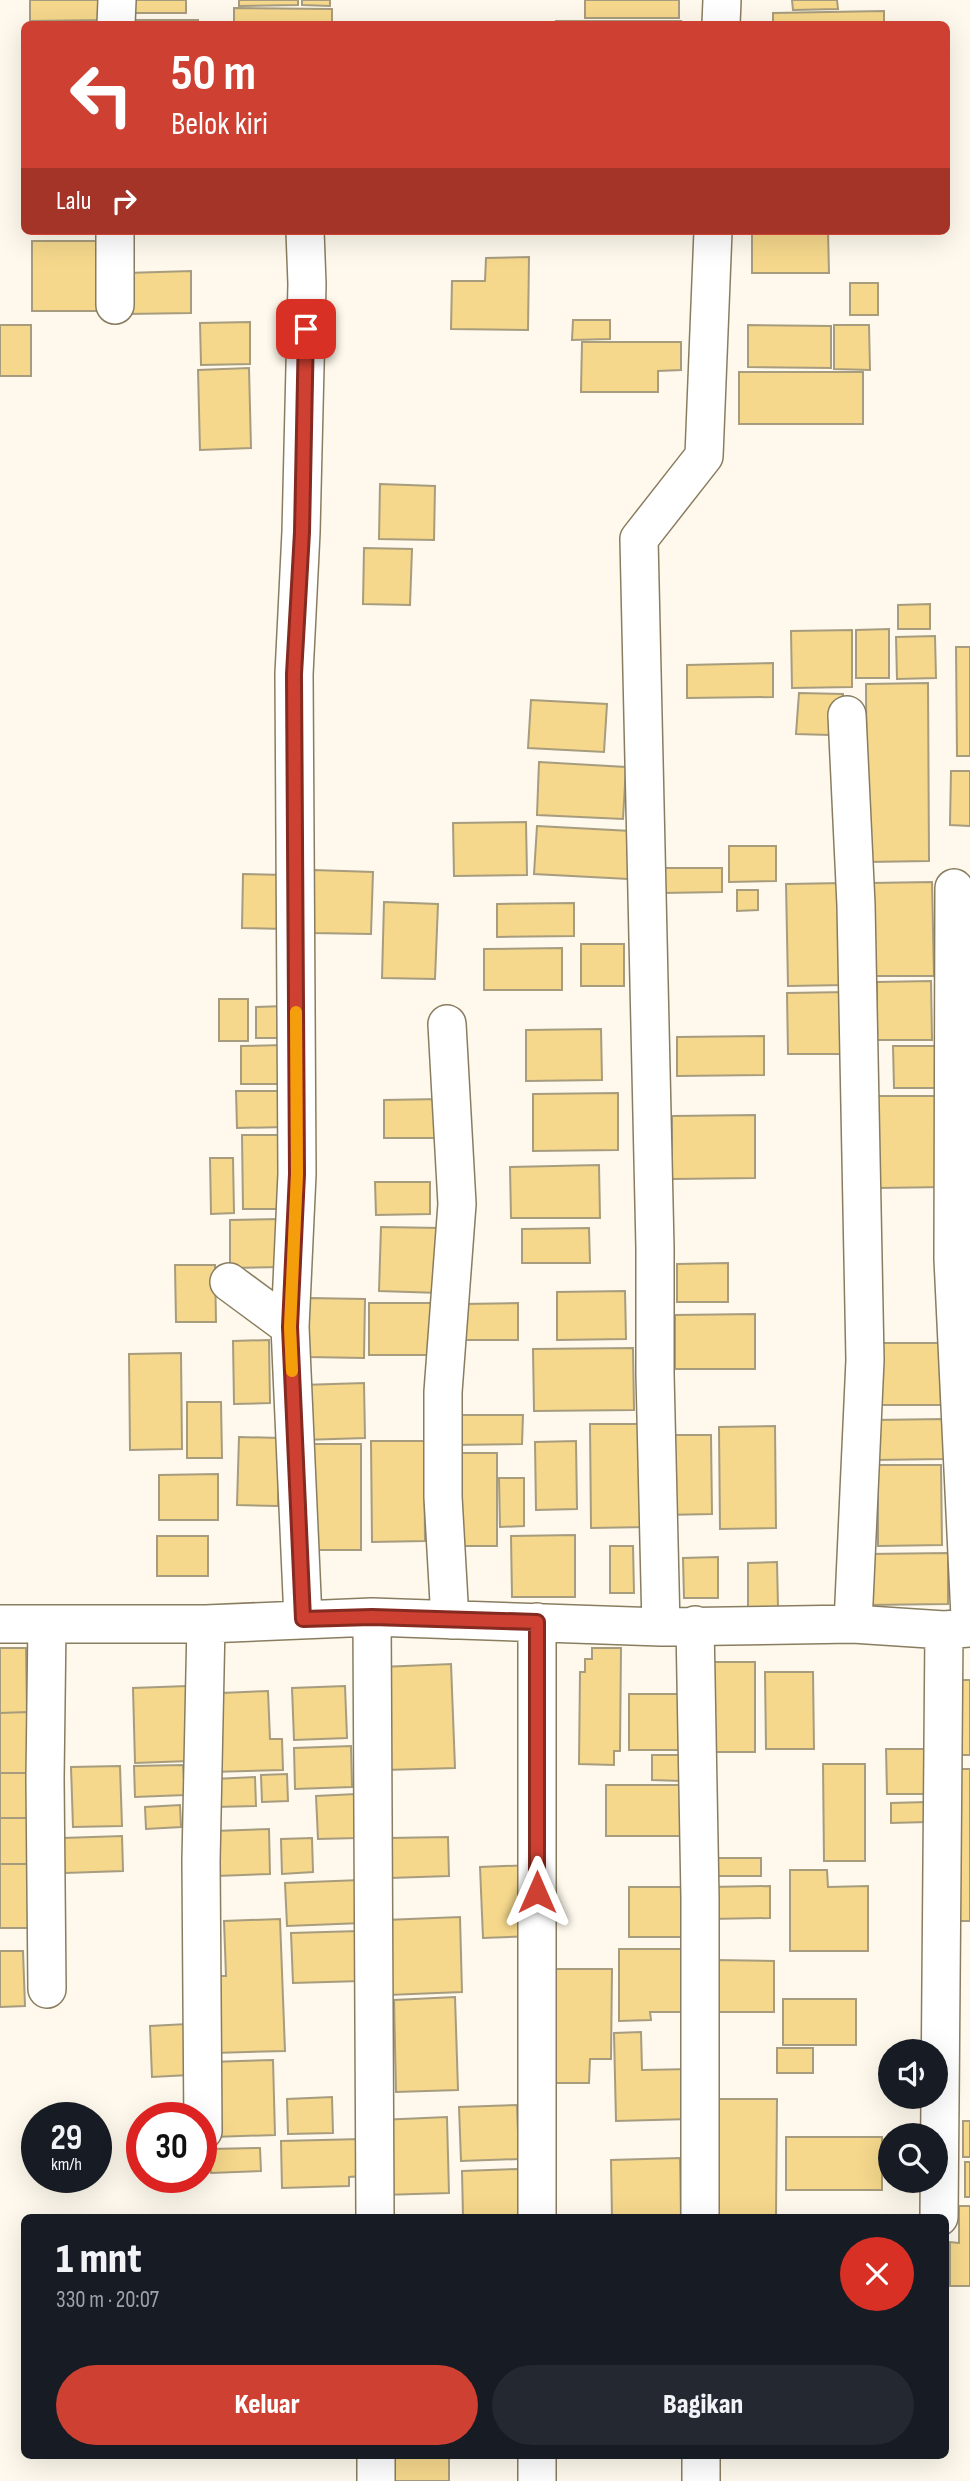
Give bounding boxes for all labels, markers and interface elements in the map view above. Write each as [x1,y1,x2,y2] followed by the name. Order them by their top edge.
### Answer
[171,45,256,104] text: 50 m
[56,49,147,140] icon: left
[171,105,268,144] text: Belok kiri
[105,182,143,220] icon: right
[56,186,91,217] text: Lalu
[276,299,336,359] pin
[287,310,325,348] icon: arrive
[500,1855,574,1929] position arrow
[878,2039,948,2193] map controls
[878,2039,948,2109] button: sound
[126,2102,217,2193] speed limit sign: 30
[51,2117,82,2160] text: 29
[878,2123,948,2193] button: search
[51,2154,82,2175] text: km/h
[56,2234,141,2285] text: 1 mnt
[840,2237,914,2311] button: close
[56,2286,159,2314] text: 330 m · 20:07
[56,2365,478,2445] button: Keluar
[492,2365,914,2445] button: Bagikan

